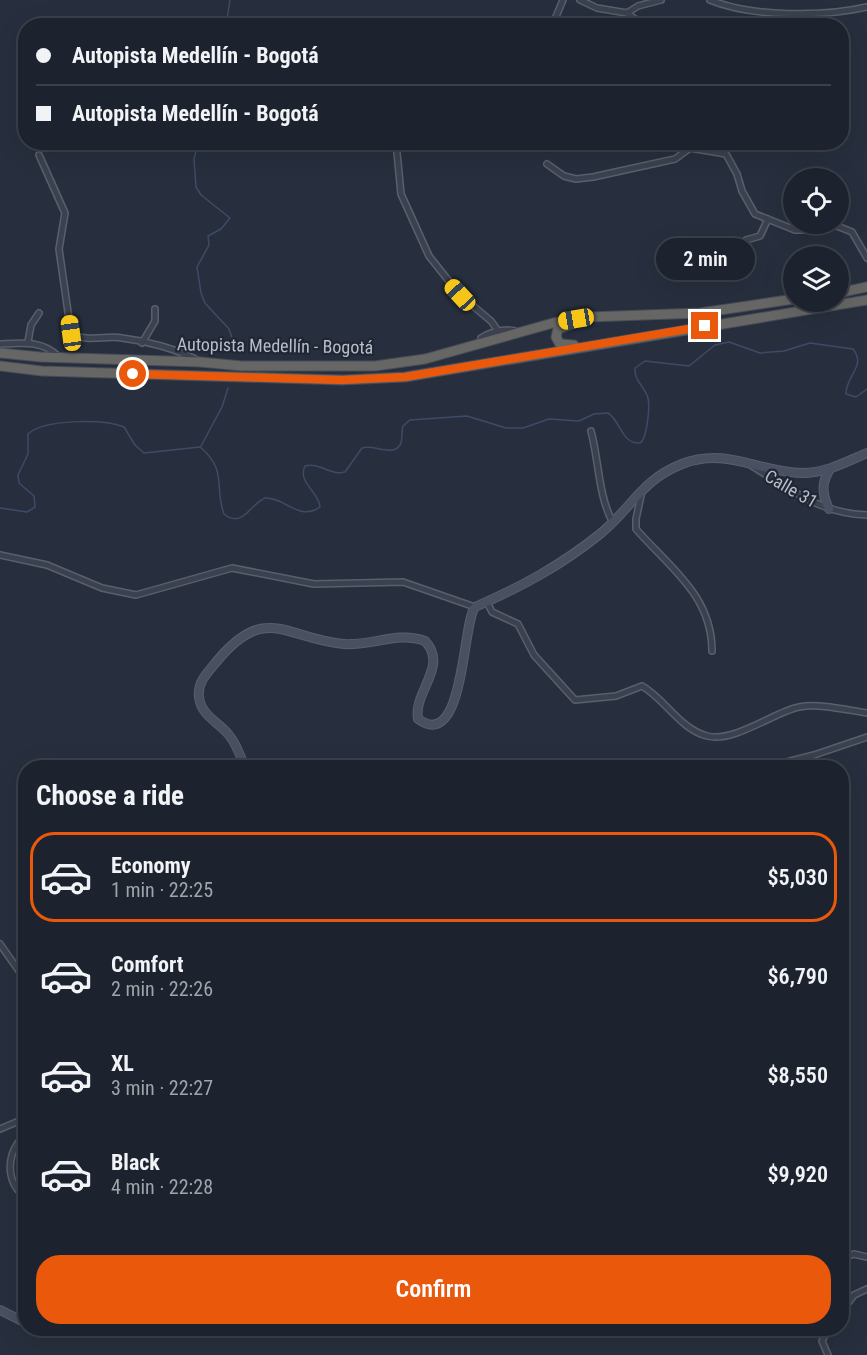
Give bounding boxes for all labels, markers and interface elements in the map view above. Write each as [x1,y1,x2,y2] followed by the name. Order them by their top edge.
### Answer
[72,43,319,68] text: Autopista Medellín - Bogotá
[72,101,319,126] text: Autopista Medellín - Bogotá
[783,168,849,312] map controls
[783,168,849,234] button: locate
[656,239,754,281] callout: 2 min
[783,246,849,312] button: layers
[683,247,728,271] text: 2 min
[441,276,479,314] car
[557,307,595,331] car
[691,312,718,339] route end
[60,314,82,352] car
[177,333,373,358] street label: Autopista Medellín - Bogotá
[119,360,146,387] route start
[761,465,821,512] street label: Calle 31
[36,780,184,812] text: Choose a ride
[39,850,93,904] icon: car
[111,853,191,878] text: Economy
[768,865,828,890] text: $5,030
[111,878,213,902] text: 1 min · 22:25
[39,949,93,1003] icon: car
[111,952,184,977] text: Comfort
[768,964,828,989] text: $6,790
[111,977,213,1001] text: 2 min · 22:26
[39,1048,93,1102] icon: car
[111,1051,134,1076] text: XL
[768,1063,828,1088] text: $8,550
[111,1076,213,1100] text: 3 min · 22:27
[39,1147,93,1201] icon: car
[111,1150,160,1175] text: Black
[768,1162,828,1187] text: $9,920
[111,1175,213,1199] text: 4 min · 22:28
[36,1255,831,1324] button: Confirm

